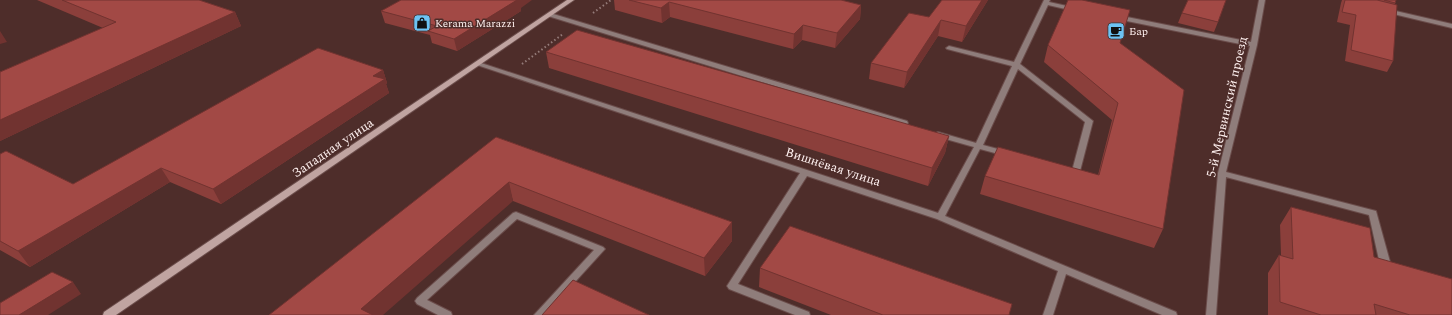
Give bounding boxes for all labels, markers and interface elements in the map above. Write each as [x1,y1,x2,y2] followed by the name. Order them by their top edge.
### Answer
[412,13,432,33] shop icon: Kerama Marazzi
[435,15,515,32] place label: Kerama Marazzi
[1106,21,1126,41] cafe icon: Бар
[1129,23,1148,40] place label: Бар
[1201,35,1253,179] street label: 5-й Мервинский проезд
[288,113,379,183] street label: Западная улица
[783,142,884,192] street label: Вишнёвая улица

